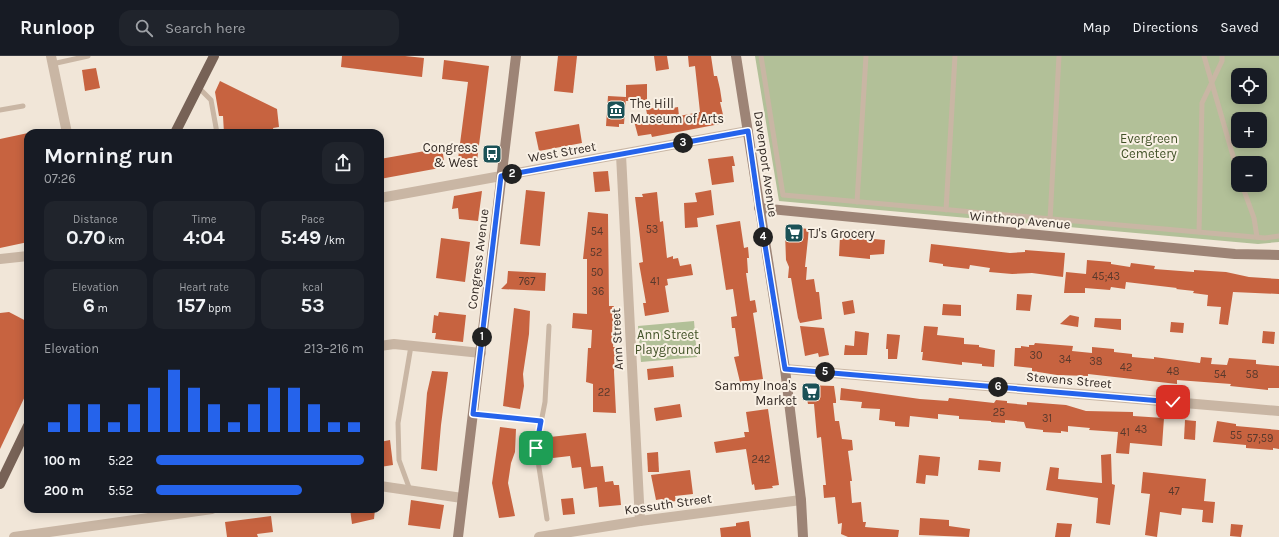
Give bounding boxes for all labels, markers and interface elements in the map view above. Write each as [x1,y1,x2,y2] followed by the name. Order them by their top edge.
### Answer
[119,10,399,46] search box
[20,17,95,39] text: Runloop
[133,17,155,39] icon: search
[165,19,246,37] text: Search here
[1083,19,1111,36] text: Map
[1133,19,1198,36] text: Directions
[1220,19,1259,36] text: Saved
[1231,68,1267,192] map controls
[1231,68,1267,104] button: locate
[630,96,724,126] place label: The Hill Museum of Arts
[605,99,627,121] museum icon: The Hill Museum of Arts
[751,110,781,218] street label: Davenport Avenue
[1231,112,1267,148] button: +
[1120,131,1178,161] park label: Evergreen Cemetery
[673,133,693,153] pin: 3
[680,136,686,149] text: 3
[527,139,597,165] street label: West Street
[423,140,478,170] place label: Congress & West
[322,142,364,184] button: share
[44,143,173,169] text: Morning run
[481,143,503,165] bus stop icon: Congress & West
[1231,156,1267,192] button: −
[502,164,522,184] pin: 2
[509,167,515,180] text: 2
[44,171,76,186] text: 07:26
[464,208,492,310] street label: Congress Avenue
[969,208,1071,232] street label: Winthrop Avenue
[73,213,118,226] text: Distance
[192,213,216,226] text: Time
[301,213,324,226] text: Pace
[783,222,805,244] supermarket icon: TJ's Grocery
[646,223,658,236] house number: 53
[591,225,603,238] house number: 54
[66,226,106,249] text: 0.70
[183,226,225,249] text: 4:04
[280,226,321,249] text: 5:49
[808,226,875,241] place label: TJ's Grocery
[753,227,773,247] pin: 4
[760,230,766,243] text: 4
[106,234,125,247] text: km
[321,234,345,247] text: /km
[590,246,602,259] house number: 52
[591,266,603,279] house number: 50
[1092,270,1120,283] house number: 45;43
[519,275,535,288] house number: 767
[650,275,660,288] house number: 41
[72,281,119,294] text: Elevation
[179,281,229,294] text: Heart rate
[302,281,323,294] text: kcal
[592,285,604,298] house number: 36
[83,294,95,317] text: 6
[177,294,205,317] text: 157
[301,294,325,317] text: 53
[95,302,108,315] text: m
[205,302,231,315] text: bpm
[608,308,626,370] street label: Ann Street
[472,327,492,347] pin: 1
[635,327,701,357] park label: Ann Street Playground
[480,330,484,343] text: 1
[44,341,99,356] text: Elevation
[304,341,364,356] text: 213–216 m
[1029,349,1043,362] house number: 30
[1059,353,1071,366] house number: 34
[1089,355,1103,368] house number: 38
[1120,361,1132,374] house number: 42
[815,362,835,382] pin: 5
[822,365,828,378] text: 5
[1167,365,1180,378] house number: 48
[1214,368,1226,381] house number: 54
[1246,368,1259,381] house number: 58
[1025,369,1113,391] street label: Stevens Street
[988,377,1008,397] pin: 6
[714,378,797,408] place label: Sammy Inoa's Market
[995,380,1001,393] text: 6
[800,381,822,403] supermarket icon: Sammy Inoa's Market
[1156,385,1190,419] pin
[598,386,610,399] house number: 22
[1162,391,1184,413] icon: check
[993,406,1005,419] house number: 25
[1042,412,1052,425] house number: 31
[1135,423,1147,436] house number: 43
[1120,426,1130,439] house number: 41
[1230,429,1242,442] house number: 55
[519,431,553,465] pin
[1247,432,1273,445] house number: 57;59
[525,437,547,459] icon: arrive
[44,453,81,468] text: 100 m
[108,453,133,468] text: 5:22
[752,453,770,466] house number: 242
[44,483,84,498] text: 200 m
[108,483,133,498] text: 5:52
[1168,485,1180,498] house number: 47
[623,490,713,518] street label: Kossuth Street

